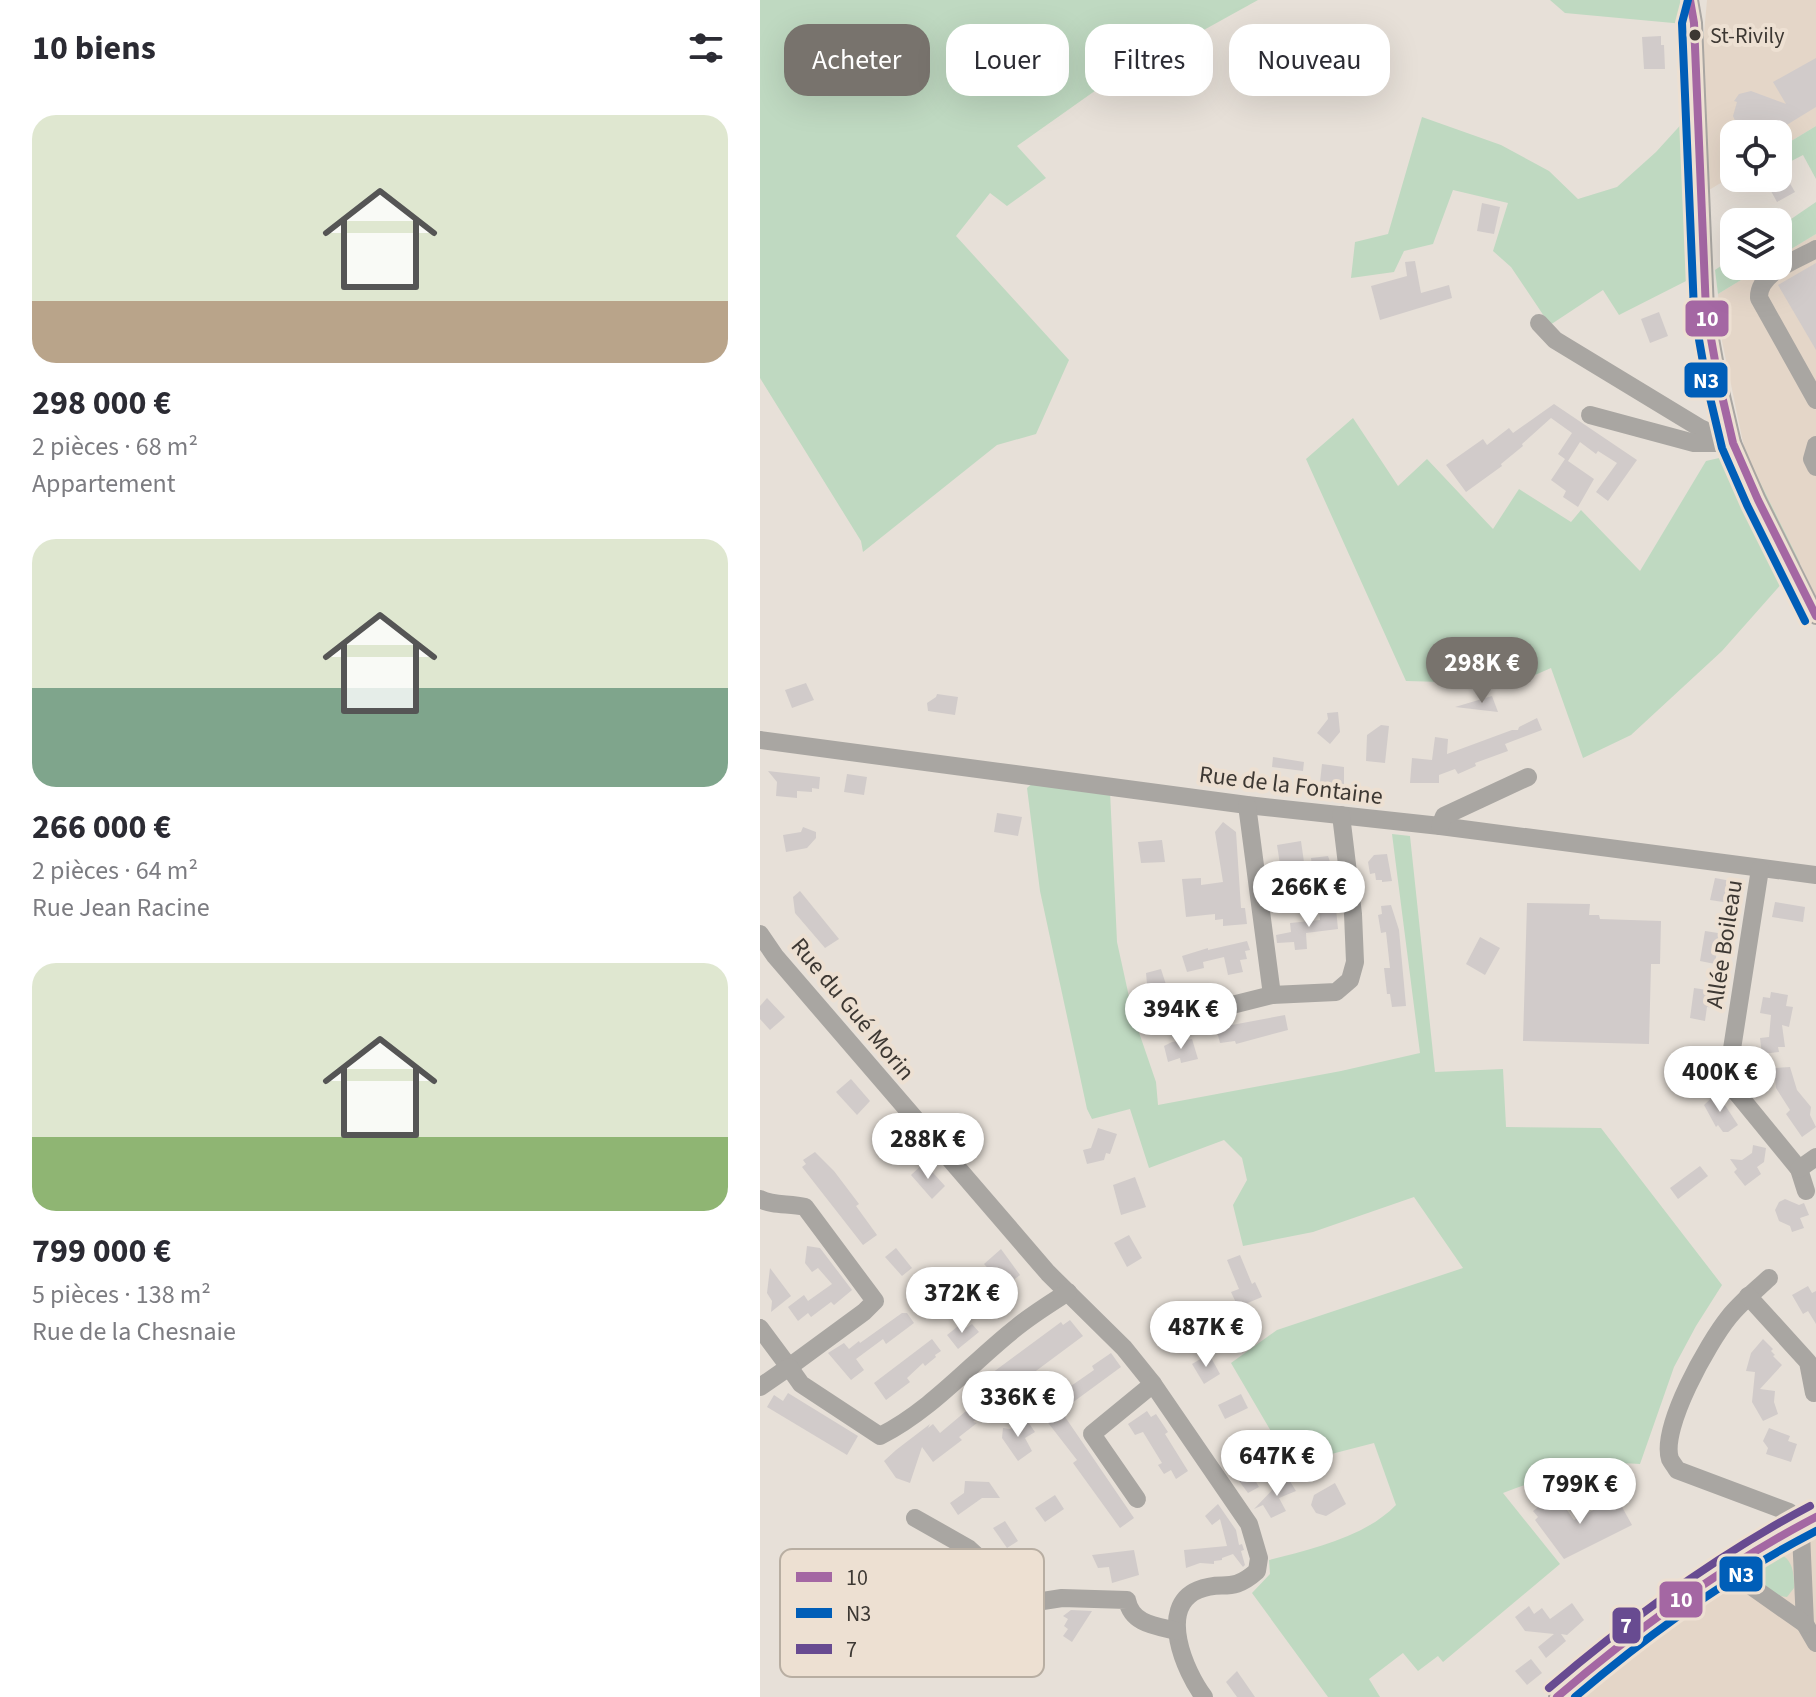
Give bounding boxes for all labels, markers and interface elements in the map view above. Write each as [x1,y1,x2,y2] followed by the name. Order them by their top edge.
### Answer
[1710,20,1785,52] place label: St-Rivily
[32,24,156,73] text: 10 biens
[784,24,930,96] chip: Acheter
[946,24,1069,96] chip: Louer
[1085,24,1213,96] chip: Filtres
[1229,24,1390,96] chip: Nouveau
[684,26,728,70] icon: filters
[1687,27,1703,43] marker: St-Rivily
[1720,120,1792,280] map controls
[1720,120,1792,192] button: locate
[308,167,452,311] icon: home
[1720,208,1792,280] button: layers
[1684,299,1730,338] line badge: 10
[1695,303,1719,335] text: 10
[1683,361,1729,399] line badge: N3
[1693,365,1719,397] text: N3
[32,379,171,428] text: 298 000 €
[32,428,198,465] text: 2 pièces · 68 m²
[32,465,176,502] text: Appartement
[308,591,452,735] icon: home
[1417,637,1547,705] pin: 298K €
[1444,644,1520,681] text: 298K €
[1197,757,1385,814] street label: Rue de la Fontaine
[32,803,171,852] text: 266 000 €
[32,852,198,889] text: 2 pièces · 64 m²
[1244,861,1374,929] pin: 266K €
[1271,868,1347,905] text: 266K €
[1697,877,1752,1011] street label: Allée Boileau
[32,889,210,926] text: Rue Jean Racine
[782,930,923,1088] street label: Rue du Gué Morin
[1116,983,1246,1051] pin: 394K €
[1143,990,1219,1027] text: 394K €
[308,1015,452,1159] icon: home
[1655,1046,1785,1114] pin: 400K €
[1682,1053,1758,1090] text: 400K €
[863,1113,993,1181] pin: 288K €
[890,1120,966,1157] text: 288K €
[32,1227,171,1276] text: 799 000 €
[897,1267,1027,1335] pin: 372K €
[924,1274,1000,1311] text: 372K €
[32,1276,211,1313] text: 5 pièces · 138 m²
[1141,1301,1271,1369] pin: 487K €
[1168,1308,1244,1345] text: 487K €
[32,1313,236,1350] text: Rue de la Chesnaie
[953,1371,1083,1439] pin: 336K €
[980,1378,1056,1415] text: 336K €
[1212,1430,1342,1498] pin: 647K €
[1239,1437,1315,1474] text: 647K €
[1515,1458,1645,1526] pin: 799K €
[1542,1465,1618,1502] text: 799K €
[780,1549,1044,1677] legend
[1718,1555,1764,1593] line badge: N3
[1728,1559,1754,1591] text: N3
[846,1562,868,1594] text: 10
[1658,1580,1704,1619] line badge: 10
[1669,1584,1693,1616] text: 10
[846,1598,871,1630] text: N3
[1611,1606,1642,1645] line badge: 7
[1620,1610,1632,1642] text: 7
[846,1634,857,1666] text: 7

